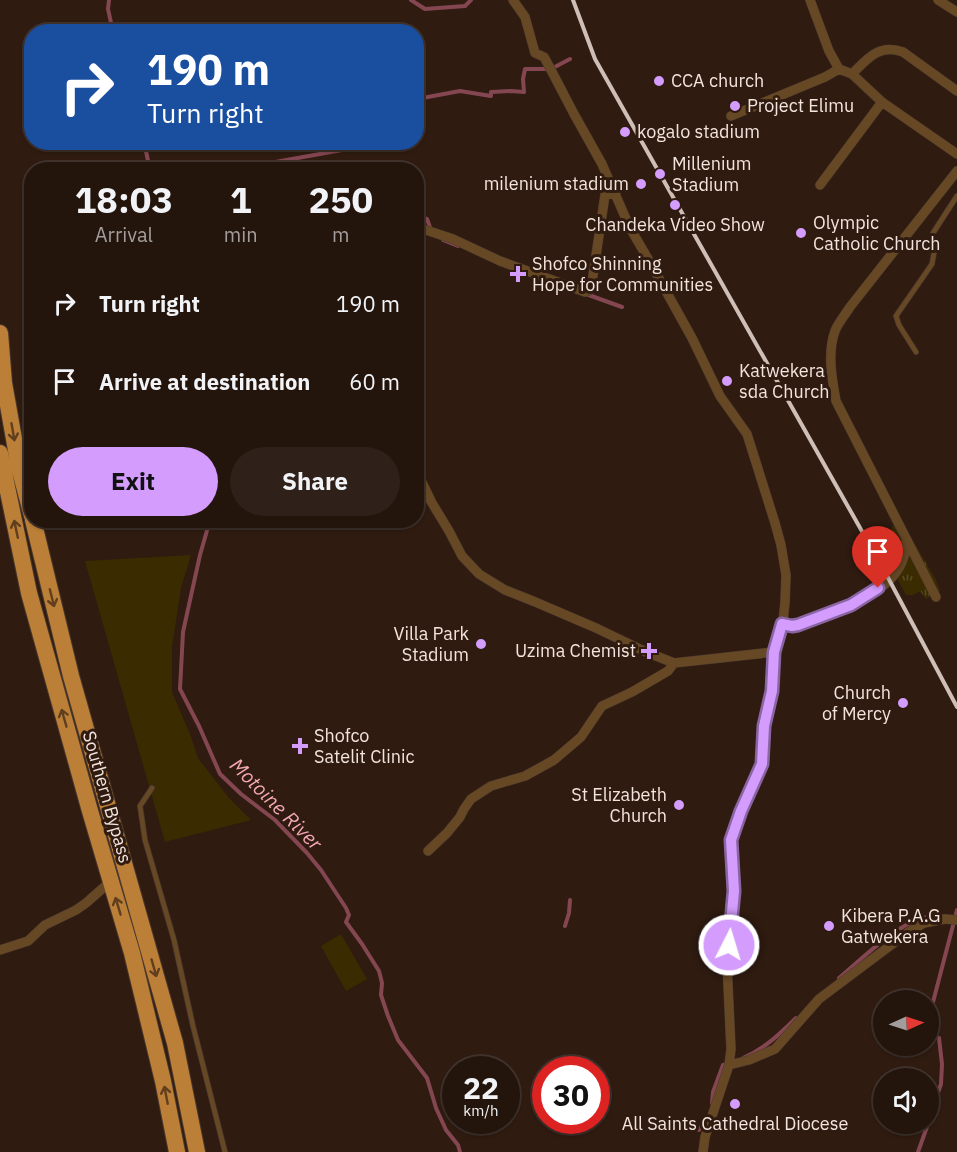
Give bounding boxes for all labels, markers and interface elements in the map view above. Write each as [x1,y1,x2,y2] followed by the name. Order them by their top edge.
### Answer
[147,42,270,97] text: 190 m
[48,48,126,126] icon: right
[671,69,764,92] place label: CCA church
[652,74,666,88] marker: CCA church
[747,94,854,117] place label: Project Elimu
[147,95,264,130] text: Turn right
[728,99,742,113] marker: Project Elimu
[637,120,760,143] place label: kogalo stadium
[618,125,632,139] marker: kogalo stadium
[672,152,751,196] place label: Millenium Stadium
[653,167,667,181] marker: Millenium Stadium
[484,172,629,195] place label: milenium stadium
[75,176,173,223] text: 18:03
[230,176,252,223] text: 1
[308,176,373,223] text: 250
[634,177,648,191] marker: milenium stadium
[668,198,682,212] marker: Chandeka Video Show
[813,211,941,255] place label: Olympic Catholic Church
[585,213,765,236] place label: Chandeka Video Show
[95,221,153,248] text: Arrival
[224,221,258,248] text: min
[332,221,350,248] text: m
[794,226,808,240] marker: Olympic Catholic Church
[532,252,713,296] place label: Shofco Shinning Hope for Communities
[509,265,527,283] marker: Shofco Shinning Hope for Communities
[48,287,81,320] icon: right
[99,289,200,318] text: Turn right
[336,289,400,318] text: 190 m
[739,359,830,403] place label: Katwekera sda Church
[48,365,81,398] icon: arrive
[99,367,310,396] text: Arrive at destination
[349,367,400,396] text: 60 m
[720,374,734,388] marker: Katwekera sda Church
[8,422,19,441] one-way arrow
[48,447,218,516] button: Exit
[230,447,400,516] button: Share
[10,520,21,540] one-way arrow
[852,526,903,588] pin
[861,535,894,568] icon: arrive
[46,588,58,607] one-way arrow
[394,622,470,666] place label: Villa Park Stadium
[474,637,488,651] marker: Villa Park Stadium
[515,639,636,662] place label: Uzima Chemist
[640,642,658,660] marker: Uzima Chemist
[822,681,891,725] place label: Church of Mercy
[896,696,910,710] marker: Church of Mercy
[58,709,69,728] one-way arrow
[314,724,415,768] place label: Shofco Satelit Clinic
[78,728,137,866] street label: Southern Bypass
[291,737,309,755] marker: Shofco Satelit Clinic
[224,752,329,856] water label: Motoine River
[571,783,667,827] place label: St Elizabeth Church
[672,798,686,812] marker: St Elizabeth Church
[112,897,123,916] one-way arrow
[841,904,941,948] place label: Kibera P.A.G Gatwekera
[697,913,761,977] position arrow
[822,919,836,933] marker: Kibera P.A.G Gatwekera
[149,958,160,977] one-way arrow
[873,990,939,1056] north arrow
[873,990,939,1134] map controls
[532,1056,610,1134] speed limit sign: 30
[463,1068,499,1107] text: 22
[873,1068,939,1134] button: sound
[160,1085,171,1105] one-way arrow
[728,1097,742,1111] marker: All Saints Cathedral Diocese
[463,1101,499,1120] text: km/h
[622,1112,848,1135] place label: All Saints Cathedral Diocese

